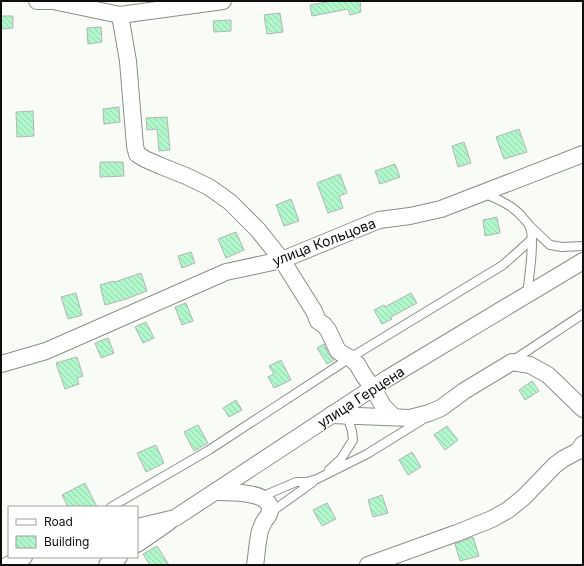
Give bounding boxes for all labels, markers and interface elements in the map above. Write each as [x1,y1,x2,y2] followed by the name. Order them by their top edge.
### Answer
[270,214,378,269] street label: улица Кольцова
[314,362,407,431] street label: улица Герцена
[8,506,138,558] legend
[44,514,73,529] text: Road
[44,534,89,549] text: Building

